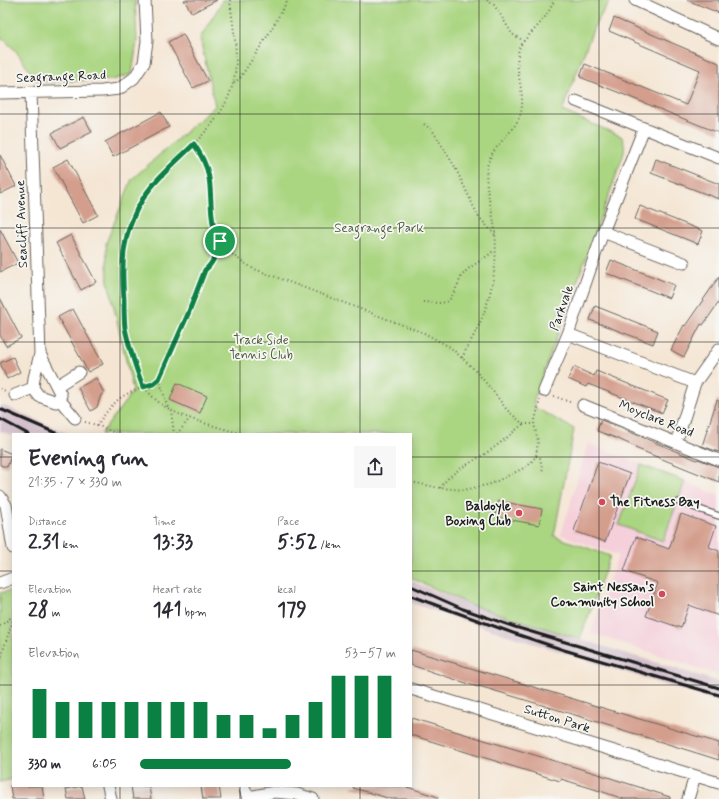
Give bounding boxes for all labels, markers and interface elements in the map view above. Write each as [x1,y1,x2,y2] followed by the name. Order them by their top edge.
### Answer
[16,67,106,89] street label: Seagrange Road
[12,180,32,268] street label: Seacliff Avenue
[334,220,424,239] park label: Seagrange Park
[203,224,237,258] pin
[209,230,231,252] icon: arrive
[546,283,578,333] street label: Parkvale
[229,332,293,364] park label: Track Side Tennis Club
[616,396,696,442] street label: Moyclare Road
[28,445,148,473] text: Evening run
[354,446,396,488] button: share
[28,474,122,491] text: 21:35 · 7 × 330 m
[610,494,699,511] place label: The Fitness Bay
[597,497,607,507] marker: The Fitness Bay
[446,498,512,531] place label: Baldoyle Boxing Club
[514,508,524,518] marker: Baldoyle Boxing Club
[28,515,67,529] text: Distance
[153,515,176,529] text: Time
[277,515,299,529] text: Pace
[28,529,60,556] text: 2.31
[153,529,193,556] text: 13:33
[277,529,317,556] text: 5:52
[60,538,79,552] text: km
[317,538,341,552] text: /km
[551,579,654,611] place label: Saint Nessan's Community School
[28,583,71,597] text: Elevation
[153,583,202,597] text: Heart rate
[277,583,296,597] text: kcal
[657,589,667,599] marker: Saint Nessan's Community School
[28,597,49,624] text: 28
[153,597,182,624] text: 141
[277,597,307,624] text: 179
[49,606,61,620] text: m
[182,606,207,620] text: bpm
[28,645,79,662] text: Elevation
[344,645,396,662] text: 53–57 m
[522,701,593,737] street label: Sutton Park
[28,756,61,773] text: 330 m
[92,756,116,773] text: 6:05

